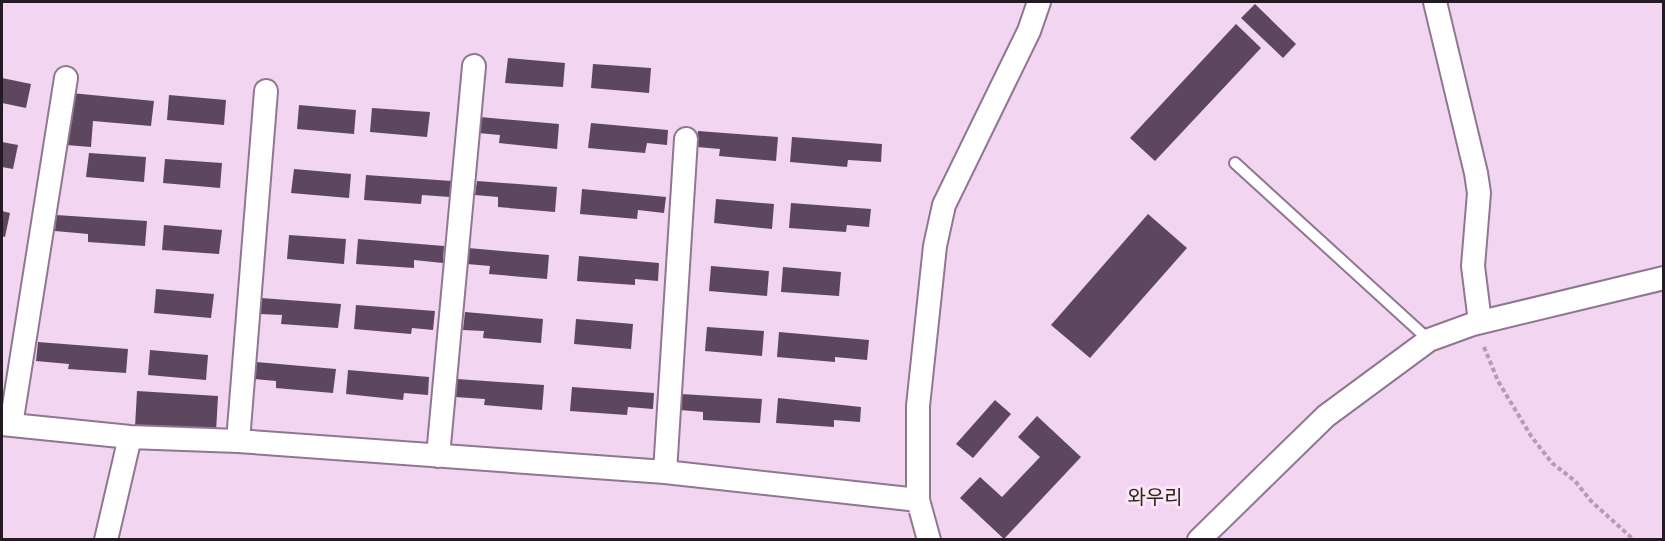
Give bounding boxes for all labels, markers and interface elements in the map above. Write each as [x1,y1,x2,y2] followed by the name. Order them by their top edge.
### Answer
[1127,484,1183,508] district label: 와우리

